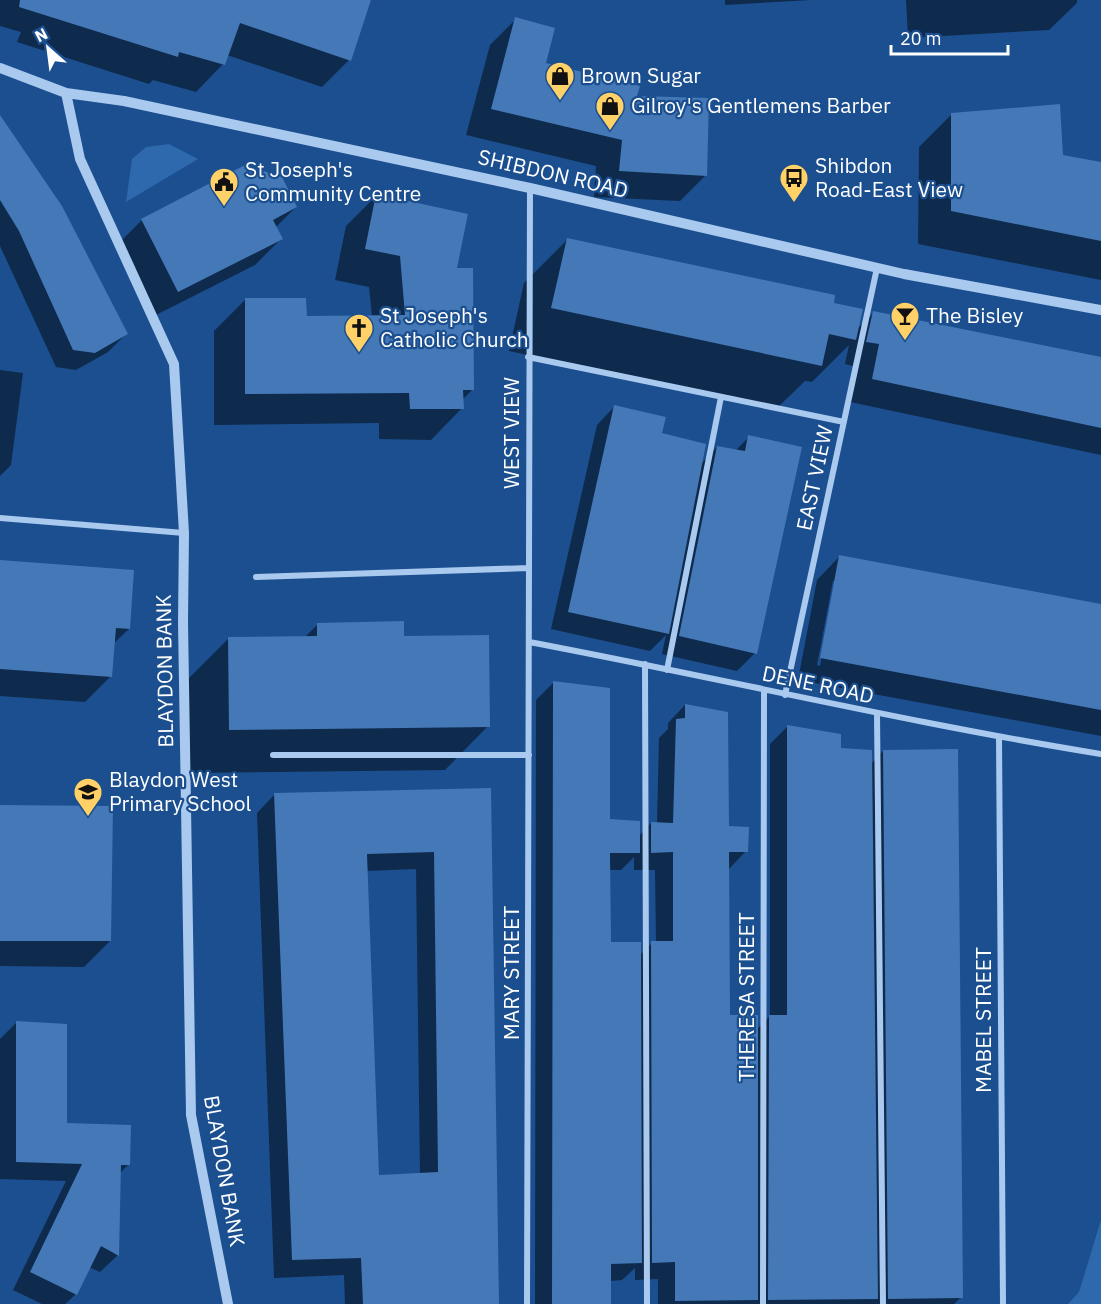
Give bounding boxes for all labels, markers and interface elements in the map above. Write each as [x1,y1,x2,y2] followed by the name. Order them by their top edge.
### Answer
[18,18,78,78] north arrow
[891,18,1008,56] scale bar
[31,23,51,46] text: N
[900,27,942,50] text: 20 m
[544,60,576,102] shop icon: Brown Sugar
[581,61,701,89] place label: Brown Sugar
[594,90,626,132] shop icon: Gilroy's Gentlemens Barber
[631,91,891,119] place label: Gilroy's Gentlemens Barber
[475,142,631,204] street label: SHIBDON ROAD
[815,151,963,203] place label: Shibdon Road-East View
[245,155,421,207] place label: St Joseph's Community Centre
[778,162,810,204] bus stop icon: Shibdon Road-East View
[208,166,240,208] public building icon: St Joseph's Community Centre
[889,300,921,342] bar icon: The Bisley
[380,301,529,353] place label: St Joseph's Catholic Church
[926,301,1024,329] place label: The Bisley
[343,312,375,354] church icon: St Joseph's Catholic Church
[497,377,525,489] street label: WEST VIEW
[789,422,839,533] street label: EAST VIEW
[149,594,179,748] street label: BLAYDON BANK
[760,659,877,710] street label: DENE ROAD
[109,765,252,817] place label: Blaydon West Primary School
[72,776,104,818] school or university icon: Blaydon West Primary School
[497,906,525,1040] street label: MARY STREET
[732,912,760,1082] street label: THERESA STREET
[969,947,997,1093] street label: MABEL STREET
[198,1093,252,1249] street label: BLAYDON BANK

